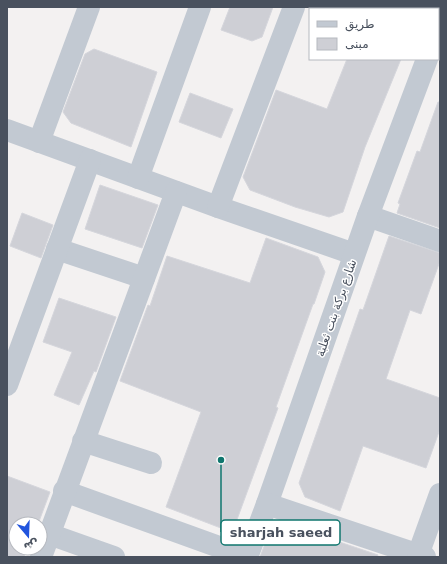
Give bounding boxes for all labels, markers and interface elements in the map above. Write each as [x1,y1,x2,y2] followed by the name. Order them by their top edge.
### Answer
[309,8,439,60] legend
[345,17,375,32] text: طريق
[345,37,369,51] text: مبنى
[313,257,360,359] street label: شارع بركة بنت ثعلبة
[8,516,48,556] north arrow
[221,520,340,545] callout: sharjah saeed
[230,525,332,540] text: sharjah saeed
[22,536,40,554] text: ش

